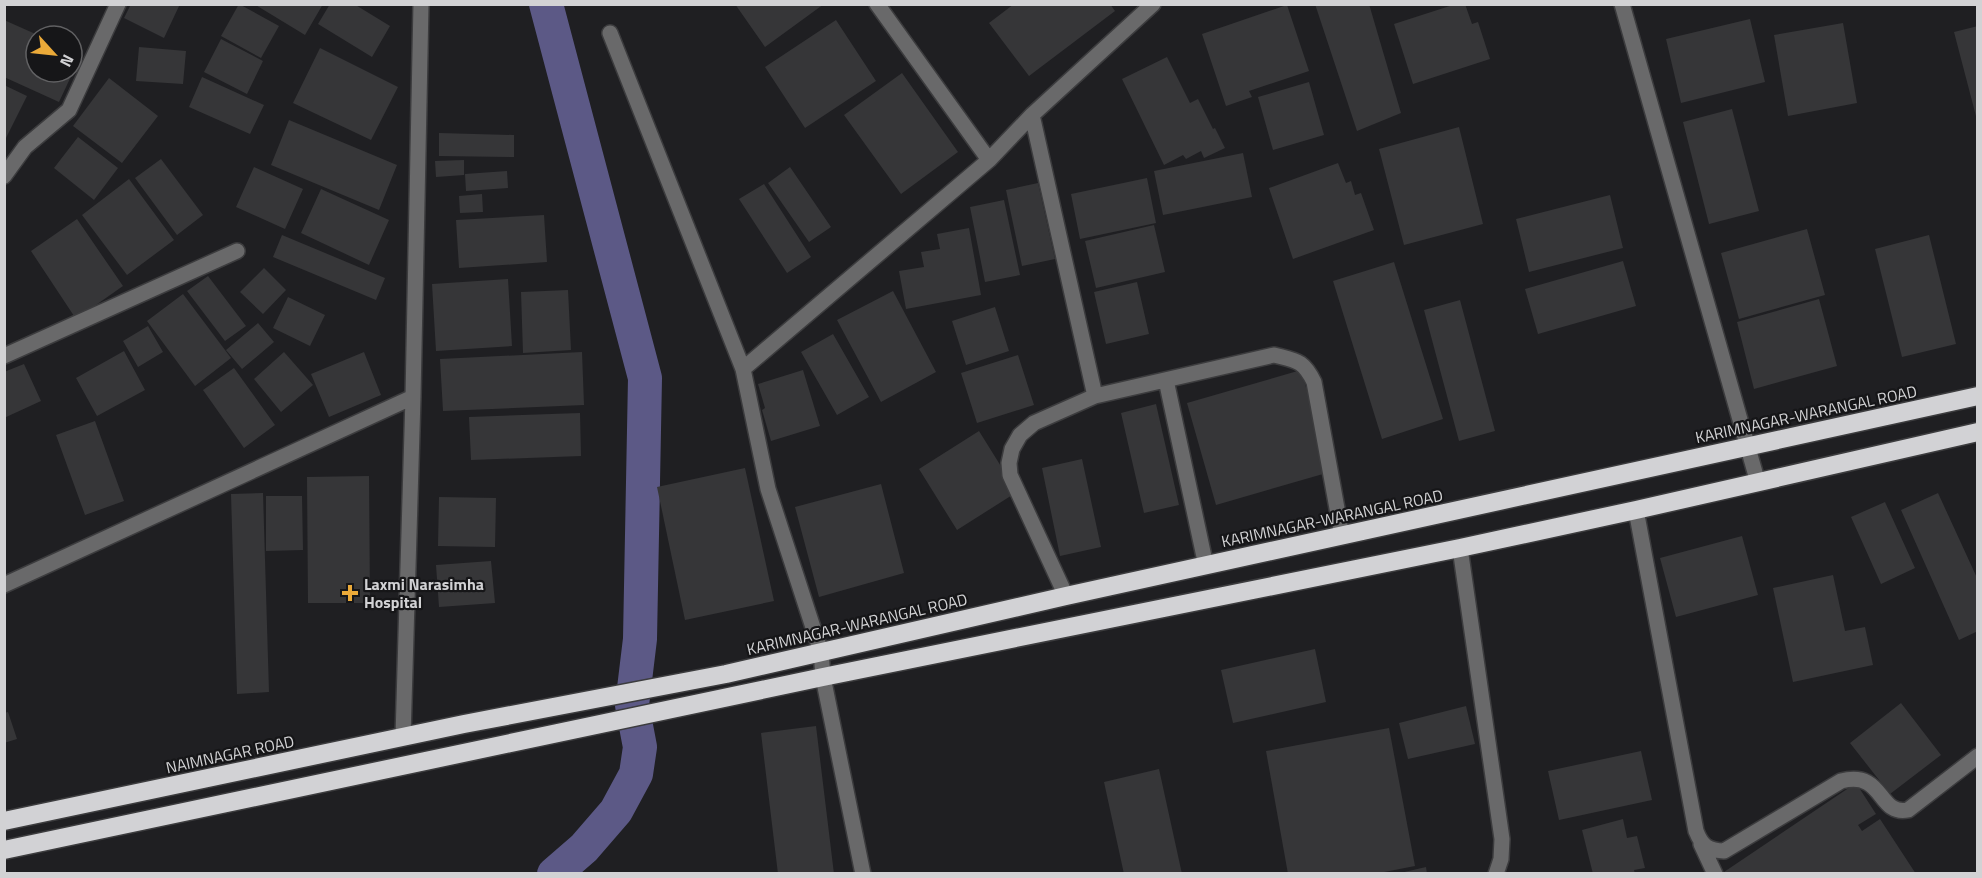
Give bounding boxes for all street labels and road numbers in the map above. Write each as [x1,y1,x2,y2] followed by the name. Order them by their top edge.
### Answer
[1693,379,1919,449] street label: KARIMNAGAR-WARANGAL ROAD
[1219,483,1445,553] street label: KARIMNAGAR-WARANGAL ROAD
[744,587,970,661] street label: KARIMNAGAR-WARANGAL ROAD
[164,729,296,779] street label: NAIMNAGAR ROAD

